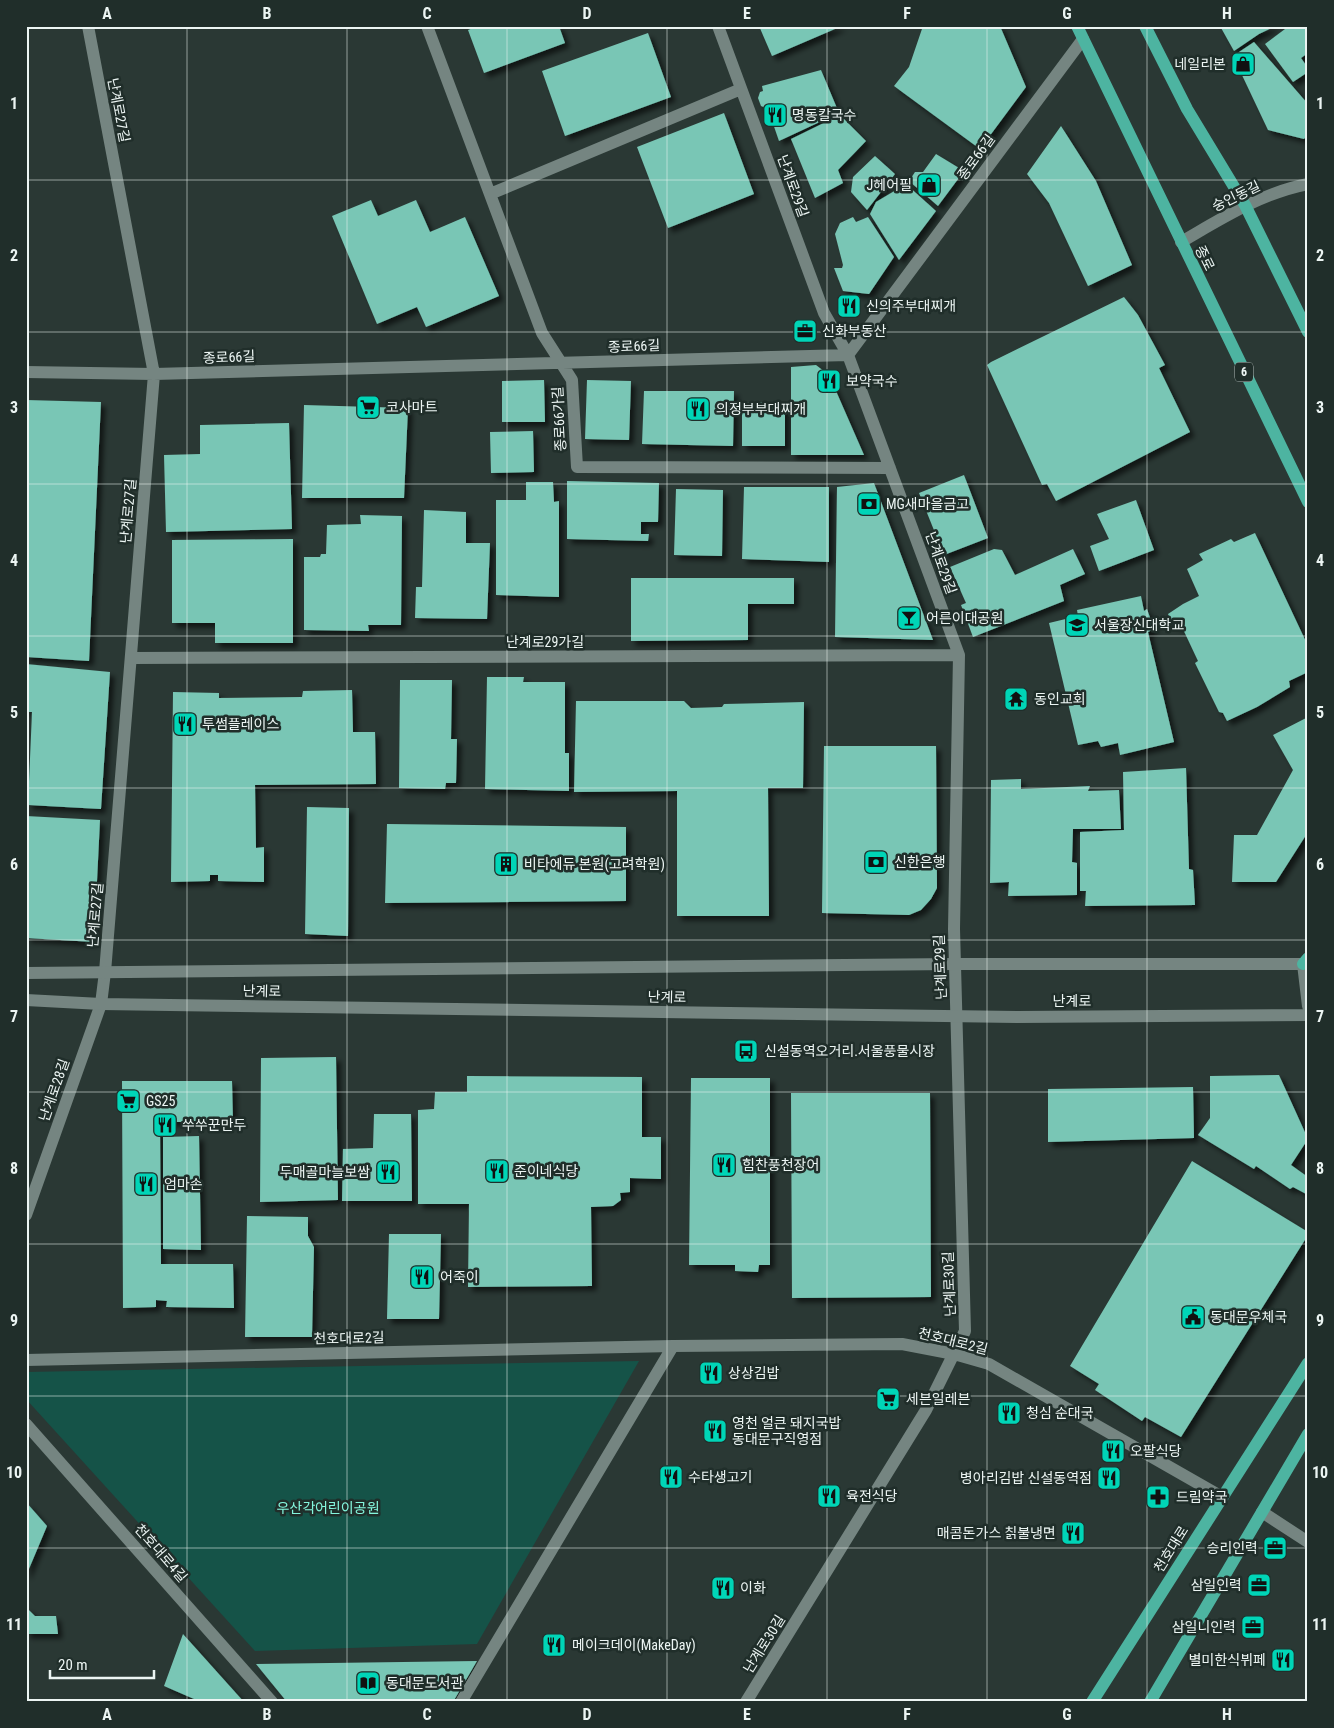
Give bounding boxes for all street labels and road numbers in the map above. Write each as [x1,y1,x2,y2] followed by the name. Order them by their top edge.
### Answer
[105,76,133,144] street label: 난계로27길
[954,131,998,183] street label: 종로66길
[774,153,812,219] street label: 난계로29길
[1209,178,1263,214] street label: 숭인동길
[1192,243,1218,273] street label: 종로
[608,337,660,355] street label: 종로66길
[203,348,255,366] street label: 종로66길
[1235,362,1253,382] road number: 6
[549,386,569,452] street label: 종로66가길
[117,478,139,544] street label: 난계로27길
[922,530,960,596] street label: 난계로29길
[506,634,584,650] street label: 난계로29가길
[84,882,106,948] street label: 난계로27길
[931,934,949,1000] street label: 난계로29길
[243,983,282,999] street label: 난계로
[648,989,687,1005] street label: 난계로
[1053,993,1091,1009] street label: 난계로
[36,1057,72,1123] street label: 난계로28길
[940,1251,958,1317] street label: 난계로30길
[916,1325,990,1357] street label: 천호대로2길
[313,1329,385,1347] street label: 천호대로2길
[132,1521,190,1585] street label: 천호대로4길
[1151,1523,1191,1575] street label: 천호대로
[740,1612,788,1676] street label: 난계로30길

